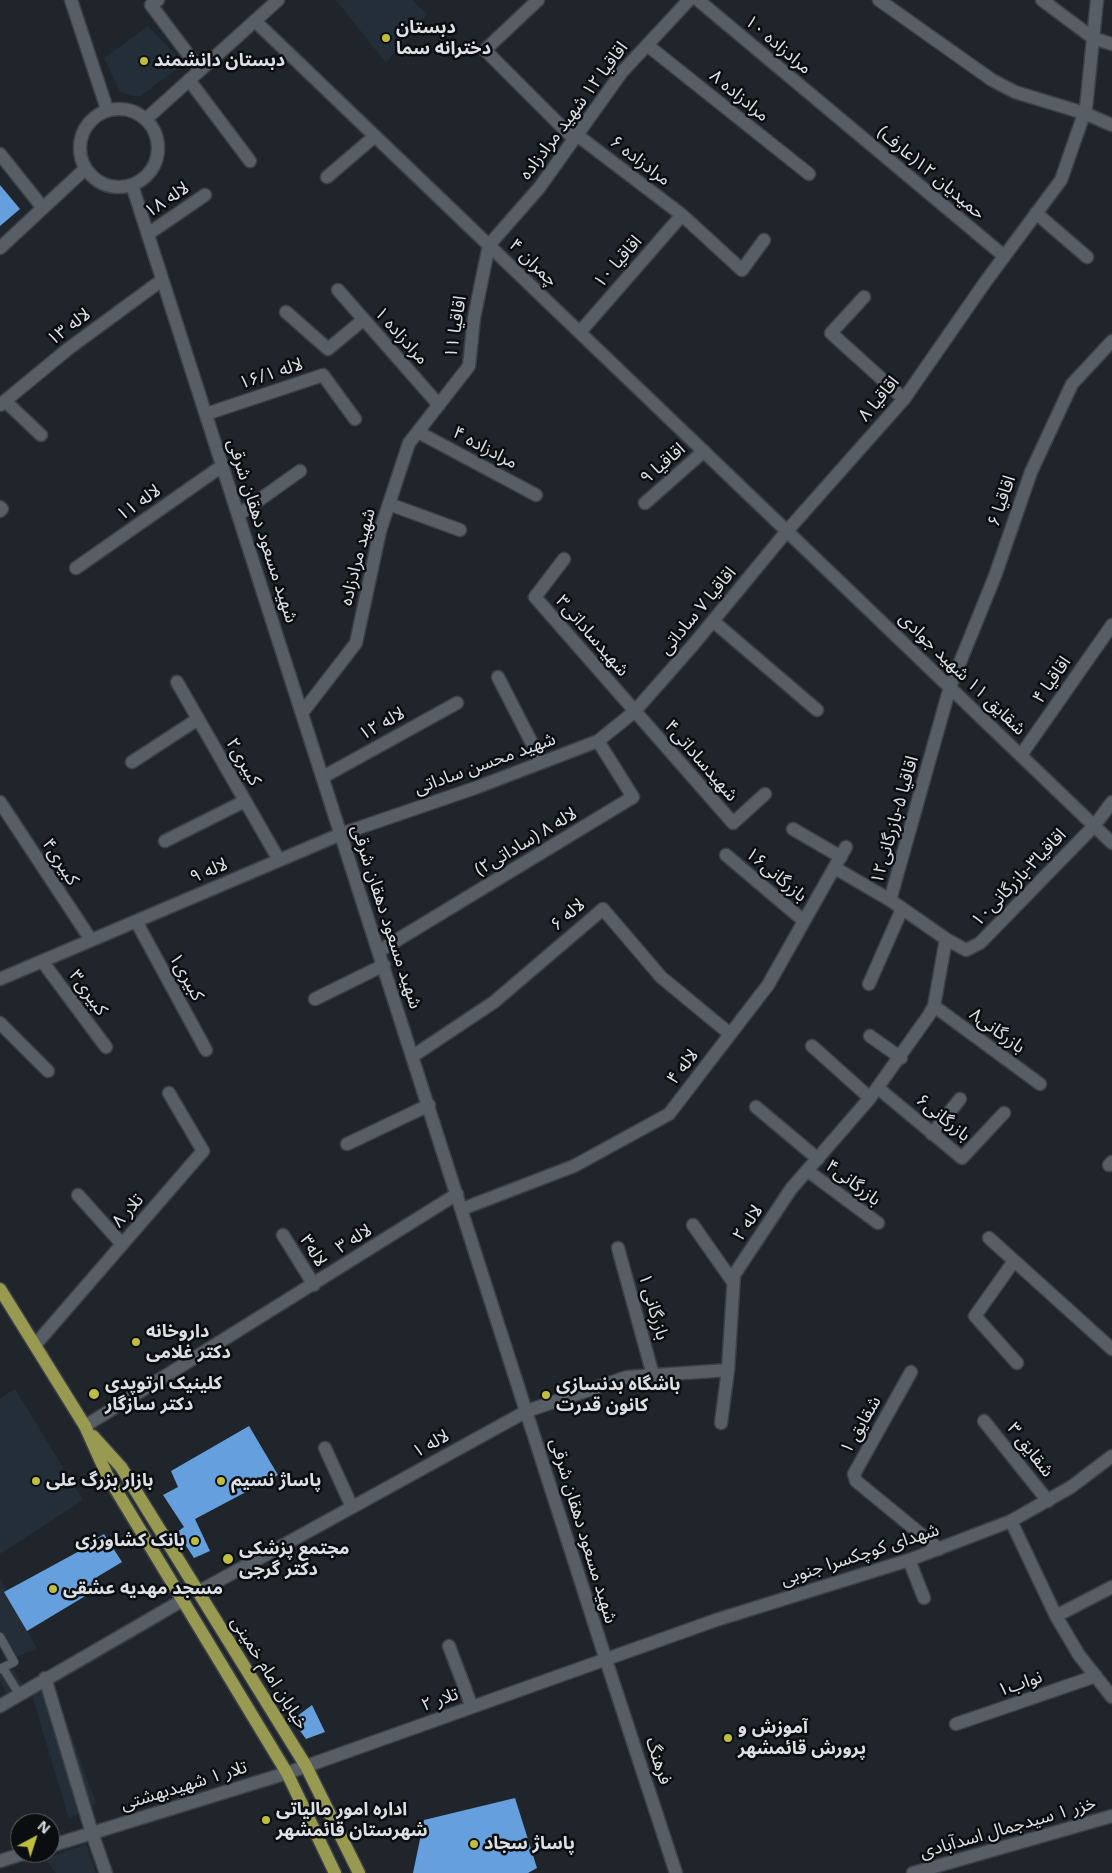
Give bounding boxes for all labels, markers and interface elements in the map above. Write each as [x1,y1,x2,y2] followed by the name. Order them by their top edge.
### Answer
[740,11,816,79] street label: مرادزاده ۱۰
[396,17,491,59] place label: دبستان دخترانه سما
[380,32,392,44] marker: دبستان دخترانه سما
[515,38,633,184] street label: اقاقیا ۱۲ شهید مرادزاده
[154,50,285,72] place label: دبستان دانشمند
[138,55,150,67] marker: دبستان دانشمند
[705,65,773,127] street label: مرادزاده ۸
[873,122,989,224] street label: حمیدیان ۱۲(عارف)
[605,131,675,191] street label: مرادزاده ۶
[141,177,193,223] street label: لاله ۱۸
[589,231,647,293] street label: اقاقیا ۱۰
[504,235,562,291] street label: چمران ۴
[440,294,472,360] street label: اقاقیا ۱۱
[369,303,433,369] street label: مرادزاده ۱
[43,304,95,350] street label: لاله ۱۳
[236,354,306,394] street label: لاله ۱۶/۱
[854,372,904,426] street label: اقاقیا ۸
[449,422,521,474] street label: مرادزاده ۴
[222,436,302,626] street label: شهید مسعود دهقان شرقی
[636,439,690,489] street label: اقاقیا ۹
[983,473,1021,529] street label: اقاقیا ۶
[113,480,165,526] street label: لاله ۱۱
[335,506,381,608] street label: شهید مرادزاده
[655,563,741,659] street label: اقاقیا ۷ ساداتی
[551,591,633,681] street label: شهیدساداتی۳
[894,608,1030,740] street label: شقایق ۱۱ شهید جوادی
[1028,652,1076,708] street label: اقاقیا ۴
[355,703,409,745] street label: لاله ۱۲
[660,716,742,806] street label: شهیدساداتی۴
[411,728,559,800] street label: شهید محسن ساداتی
[221,734,265,790] street label: کبیری۲
[866,753,924,887] street label: اقاقیا ۵-بازرگانی۱۲
[471,803,581,881] street label: لاله ۸ (ساداتی۲)
[346,822,426,1012] street label: شهید مسعود دهقان شرقی
[967,825,1071,931] street label: اقاقیا۳-بازرگانی۱۰
[37,835,83,889] street label: کبیری۴
[741,843,811,907] street label: بازرگانی۱۶
[187,853,231,889] street label: لاله ۹
[546,894,590,936] street label: لاله ۶
[164,949,208,1005] street label: کبیری۱
[64,966,112,1020] street label: کبیری۳
[965,1004,1029,1058] street label: بازرگانی۸
[663,1045,703,1089] street label: لاله ۴
[911,1090,975,1146] street label: بازرگانی۶
[821,1155,885,1211] street label: بازرگانی۴
[107,1190,149,1232] street label: تلار ۸
[728,1201,768,1245] street label: لاله ۲
[332,1220,376,1258] street label: لاله ۳
[295,1231,331,1271] street label: لاله۳
[633,1271,673,1343] street label: بازرگانی ۱
[146,1321,231,1364] place label: داروخانه دکتر غلامی
[130,1336,142,1348] marker: داروخانه دکتر غلامی
[105,1373,222,1416] place label: کلینیک ارتوپدی دکتر سازگار
[556,1374,680,1416] place label: باشگاه بدنسازی کانون قدرت
[87,1387,101,1401] marker: کلینیک ارتوپدی دکتر سازگار
[540,1389,552,1401] marker: باشگاه بدنسازی کانون قدرت
[836,1392,886,1458] street label: شقایق ۱
[1002,1418,1058,1482] street label: شقایق ۳
[409,1425,453,1463] street label: لاله ۱
[545,1436,621,1626] street label: شهید مسعود دهقان شرقی
[46,1470,153,1492] place label: بازار بزرگ علی
[231,1470,321,1492] place label: پاساژ نسیم
[30,1475,42,1487] marker: بازار بزرگ علی
[215,1475,227,1487] marker: پاساژ نسیم
[778,1519,942,1591] street label: شهدای کوچکسرا جنوبی
[75,1530,185,1552] place label: بانک کشاورزی
[189,1535,201,1547] marker: بانک کشاورزی
[239,1538,349,1580] place label: مجتمع پزشکی دکتر گرجی
[221,1552,235,1566] marker: مجتمع پزشکی دکتر گرجی
[63,1578,223,1600] place label: مسجد مهدیه عشقی
[47,1583,59,1595] marker: مسجد مهدیه عشقی
[226,1613,312,1733] street label: خیابان امام خمینی
[995,1666,1045,1702] street label: نواب۱
[419,1683,461,1717] street label: تلار ۲
[738,1717,866,1760] place label: آموزش و پرورش قائمشهر
[722,1732,734,1744] marker: آموزش و پرورش قائمشهر
[640,1735,676,1787] street label: فرهنگ
[118,1756,250,1816] street label: تلار ۱ شهیدبهشتی
[917,1792,1099,1864] street label: خزر ۱ سیدجمال اسدآبادی
[276,1799,428,1842] place label: اداره امور مالیاتی شهرستان قائمشهر
[10,1813,60,1863] north arrow
[260,1814,272,1826] marker: اداره امور مالیاتی شهرستان قائمشهر
[34,1816,55,1838] text: N
[484,1833,575,1855] place label: پاساژ سجاد
[468,1838,480,1850] marker: پاساژ سجاد

